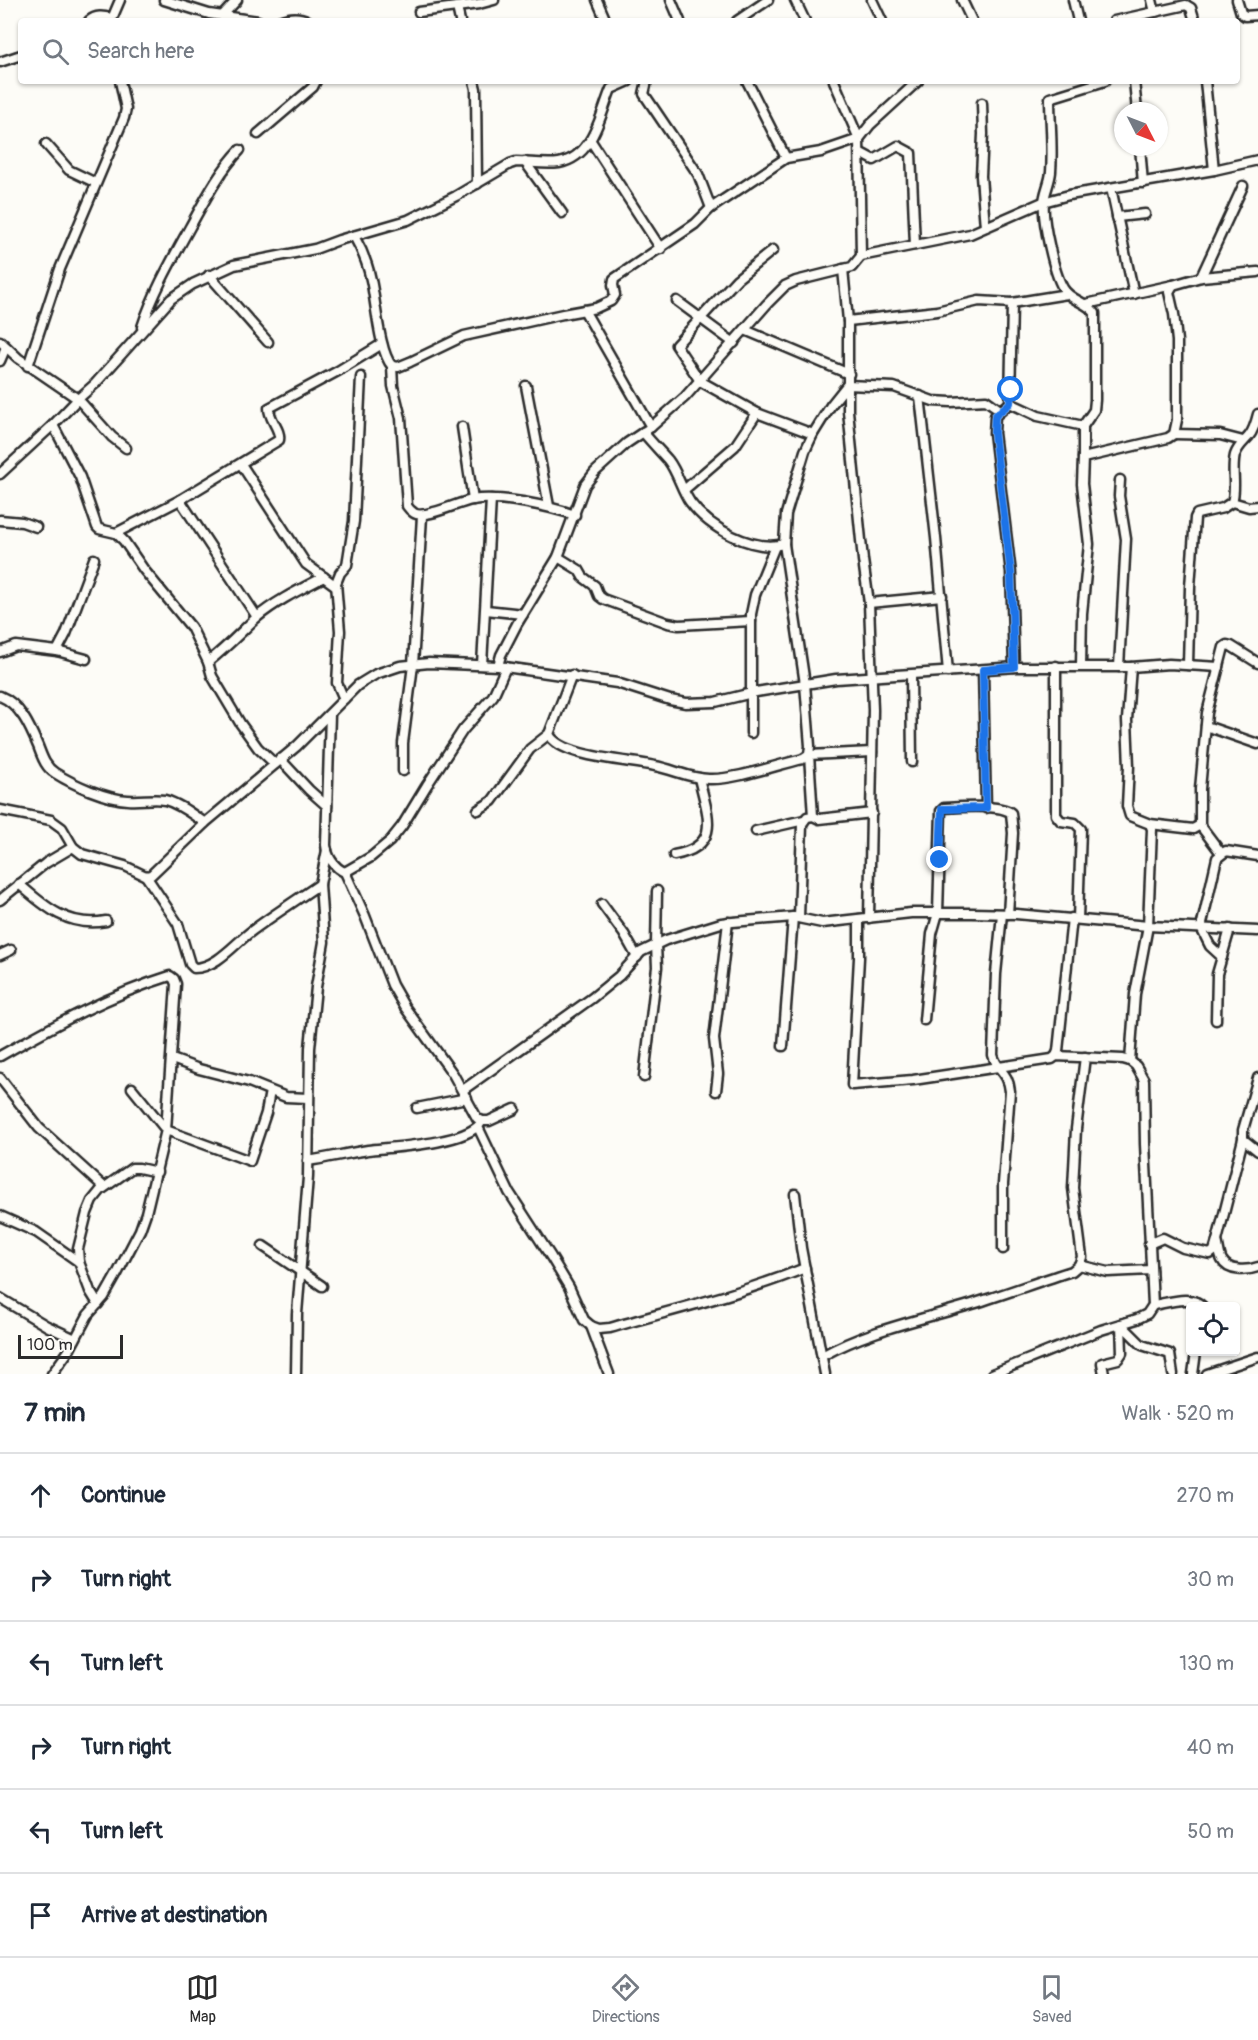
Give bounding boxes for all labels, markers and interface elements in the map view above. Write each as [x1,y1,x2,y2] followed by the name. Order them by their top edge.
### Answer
[18,18,1240,84] search box
[39,35,72,68] icon: search
[87,37,194,65] text: Search here
[1114,102,1168,156] north arrow
[997,376,1023,402] route start
[926,846,952,872] route end
[1186,1302,1240,1356] map controls
[1186,1302,1240,1356] button: locate
[18,1332,123,1360] scale bar
[27,1335,73,1355] text: 100 m
[24,1397,86,1429] text: 7 min
[1122,1401,1234,1426] text: Walk · 520 m
[24,1479,57,1512] icon: ahead
[81,1481,165,1509] text: Continue
[1176,1483,1234,1508] text: 270 m
[24,1563,57,1596] icon: right
[81,1565,171,1593] text: Turn right
[1187,1567,1234,1592] text: 30 m
[24,1647,57,1680] icon: left
[81,1649,163,1677] text: Turn left
[1179,1651,1234,1676] text: 130 m
[24,1731,57,1764] icon: right
[81,1733,171,1761] text: Turn right
[1187,1735,1234,1760] text: 40 m
[24,1815,57,1848] icon: left
[81,1817,163,1845] text: Turn left
[1187,1819,1234,1844] text: 50 m
[24,1899,57,1932] icon: arrive
[81,1901,267,1929] text: Arrive at destination
[186,1971,219,2027] tab: Map
[592,1971,660,2027] tab: Directions
[1032,1971,1072,2027] tab: Saved

